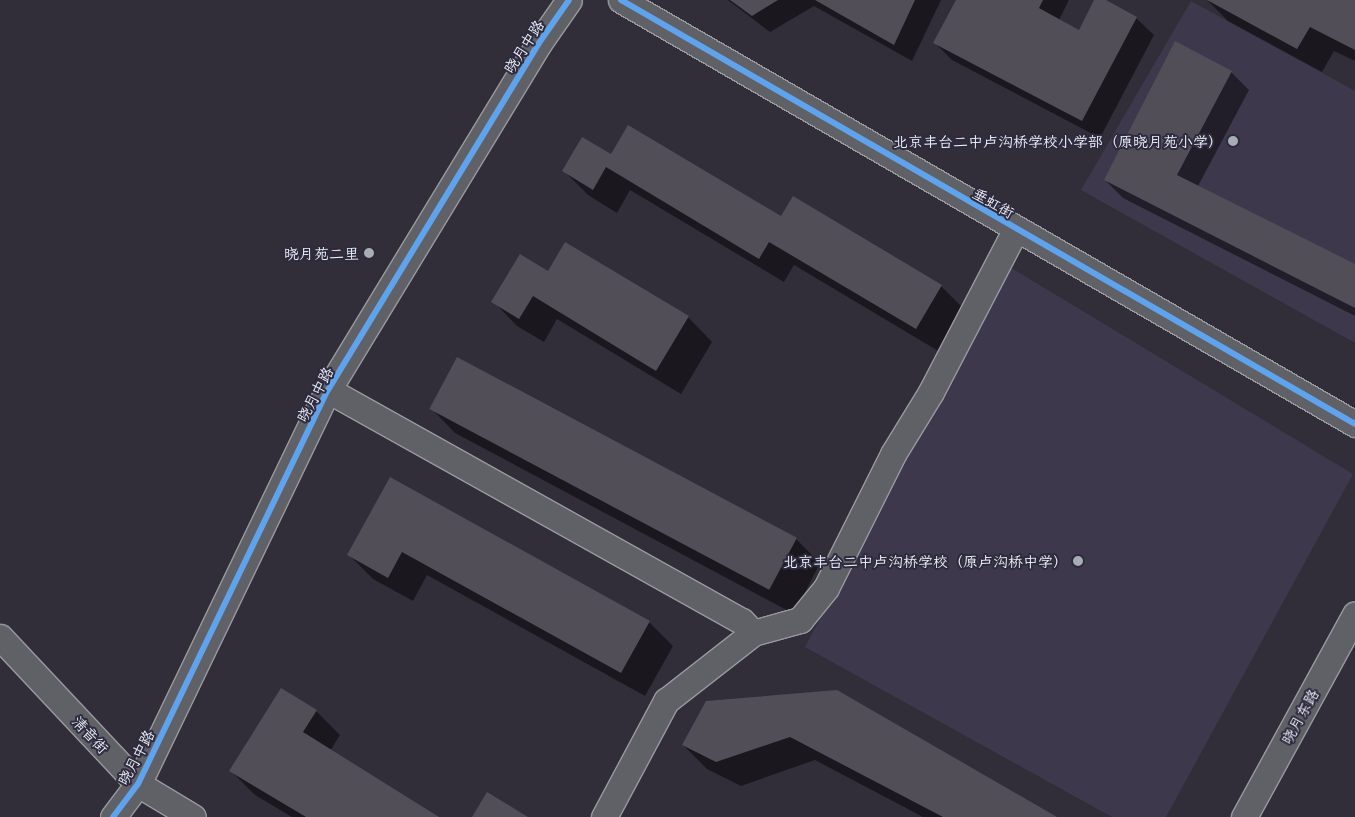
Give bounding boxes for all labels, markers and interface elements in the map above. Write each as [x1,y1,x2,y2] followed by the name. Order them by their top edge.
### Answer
[499,16,547,76] street label: 晓月中路
[893,132,1223,150] place label: 北京丰台二中卢沟桥学校小学部（原晓月苑小学）
[1227,135,1239,147] marker: 北京丰台二中卢沟桥学校小学部（原晓月苑小学）
[970,183,1018,221] street label: 垂虹街
[284,244,359,262] place label: 晓月苑二里
[363,247,375,259] marker: 晓月苑二里
[292,363,336,425] street label: 晓月中路
[783,552,1068,570] place label: 北京丰台二中卢沟桥学校（原卢沟桥中学）
[1072,555,1084,567] marker: 北京丰台二中卢沟桥学校（原卢沟桥中学）
[1277,685,1321,747] street label: 晓月东路
[69,711,113,757] street label: 清音街
[113,726,157,788] street label: 晓月中路

